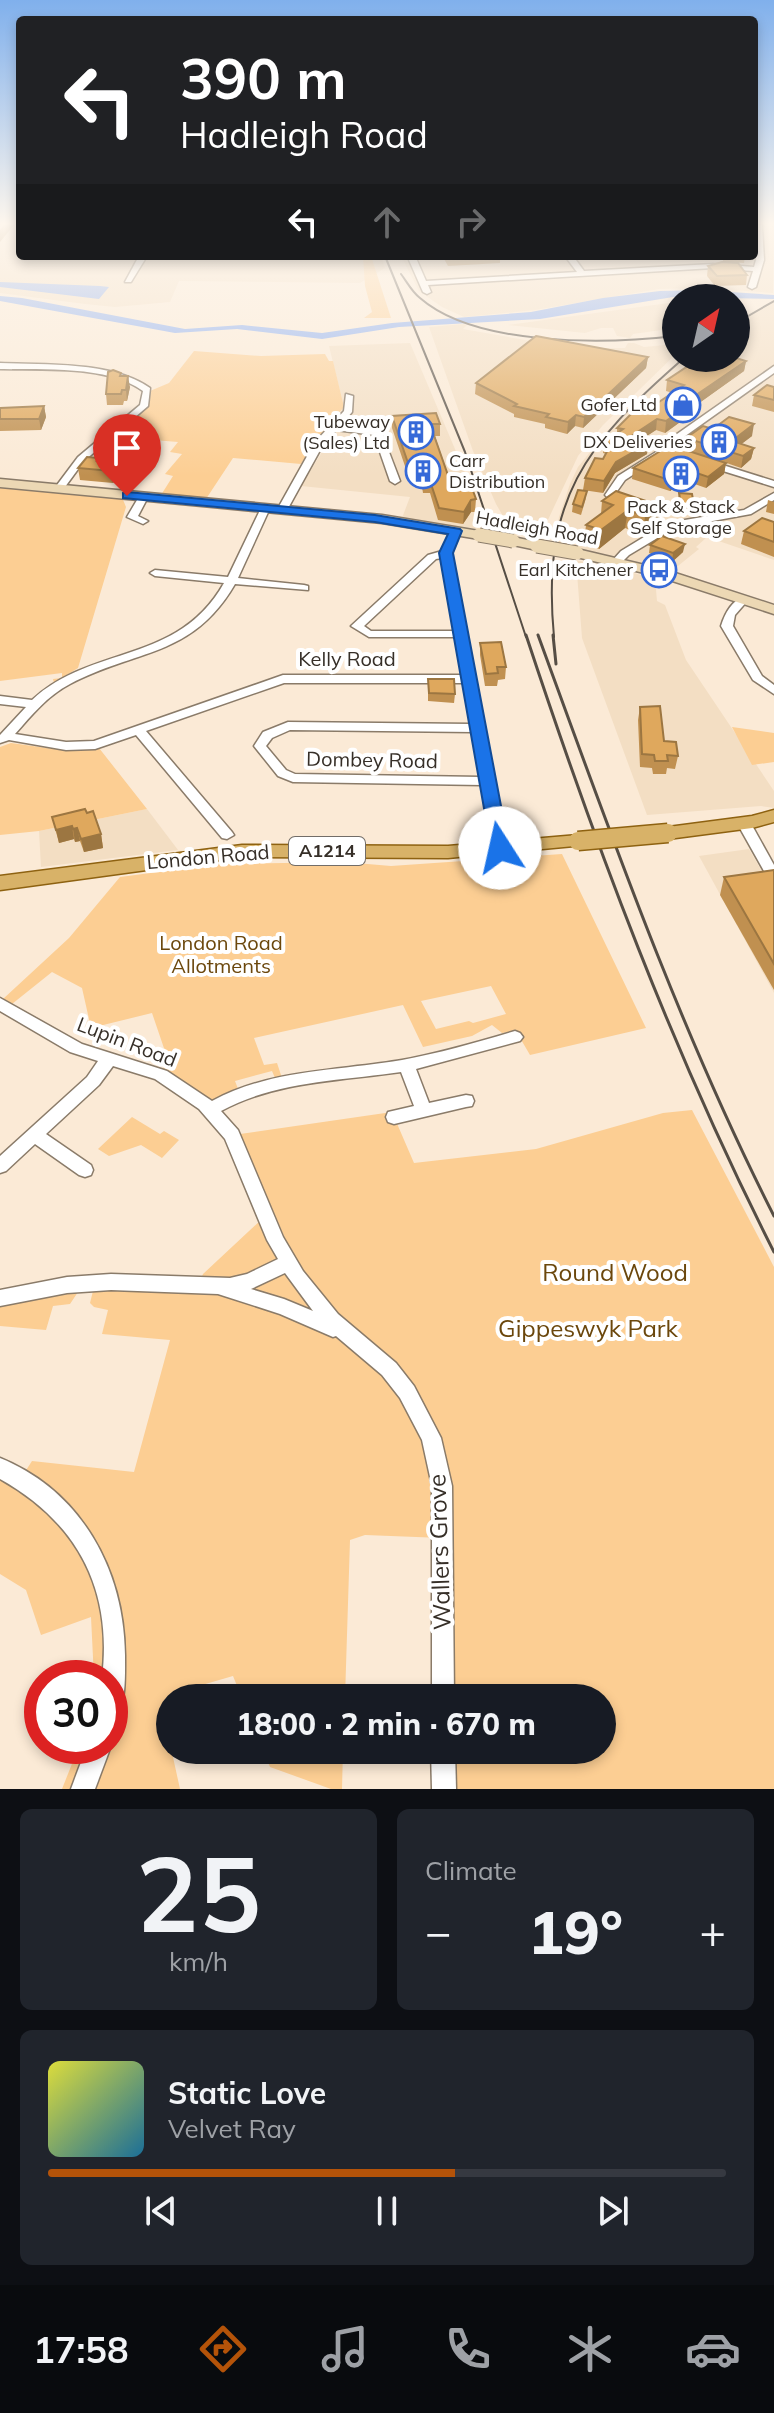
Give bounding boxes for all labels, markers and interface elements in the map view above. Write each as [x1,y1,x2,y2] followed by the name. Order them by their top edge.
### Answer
[180,43,347,113] text: 390 m
[48,48,152,152] icon: left
[180,112,428,157] text: Hadleigh Road
[281,200,325,244] icon: left
[365,200,409,244] icon: ahead
[449,200,493,244] icon: right
[662,284,750,372] north arrow
[662,284,750,372] map controls
[664,386,702,424] shop icon: Gofer Ltd
[580,393,657,416] place label: Gofer Ltd
[302,410,390,454] place label: Tubeway (Sales) Ltd
[397,413,435,451] building icon: Tubeway (Sales) Ltd
[93,414,161,496] pin
[700,423,738,461] building icon: DX Deliveries
[105,426,149,470] icon: arrive
[583,430,693,453] place label: DX Deliveries
[449,449,545,493] place label: Carr Distribution
[404,452,442,490] building icon: Carr Distribution
[662,455,700,493] building icon: Pack & Stack Self Storage
[627,495,736,539] place label: Pack & Stack Self Storage
[474,505,600,550] street label: Hadleigh Road
[640,551,678,589] bus stop icon: Earl Kitchener
[518,558,633,581] place label: Earl Kitchener
[298,646,396,671] street label: Kelly Road
[306,746,438,773] street label: Dombey Road
[458,806,542,890] position arrow
[289,837,365,865] road number: A1214
[145,839,270,874] street label: London Road
[159,930,283,978] park label: London Road Allotments
[74,1011,181,1072] street label: Lupin Road
[542,1257,688,1287] park label: Round Wood
[498,1313,679,1343] park label: Gippeswyk Park
[421,1473,457,1631] street label: Wallers Grove
[24,1660,128,1764] speed limit sign: 30
[236,1705,536,1743] text: 18:00 · 2 min · 670 m
[136,1827,261,1958] text: 25
[425,1854,517,1887] text: Climate
[528,1894,623,1969] text: 19°
[425,1904,451,1959] text: −
[700,1904,726,1959] text: +
[169,1945,228,1978] text: km/h
[168,2074,326,2112] text: Static Love
[168,2112,296,2145] text: Velvet Ray
[139,2189,183,2233] icon: previous
[365,2189,409,2233] icon: pause
[591,2189,635,2233] icon: next
[195,2321,251,2377] icon: directions
[317,2321,373,2377] icon: music
[440,2321,496,2377] icon: phone
[562,2321,618,2377] icon: climate
[685,2321,741,2377] icon: car
[33,2327,129,2372] text: 17:58

